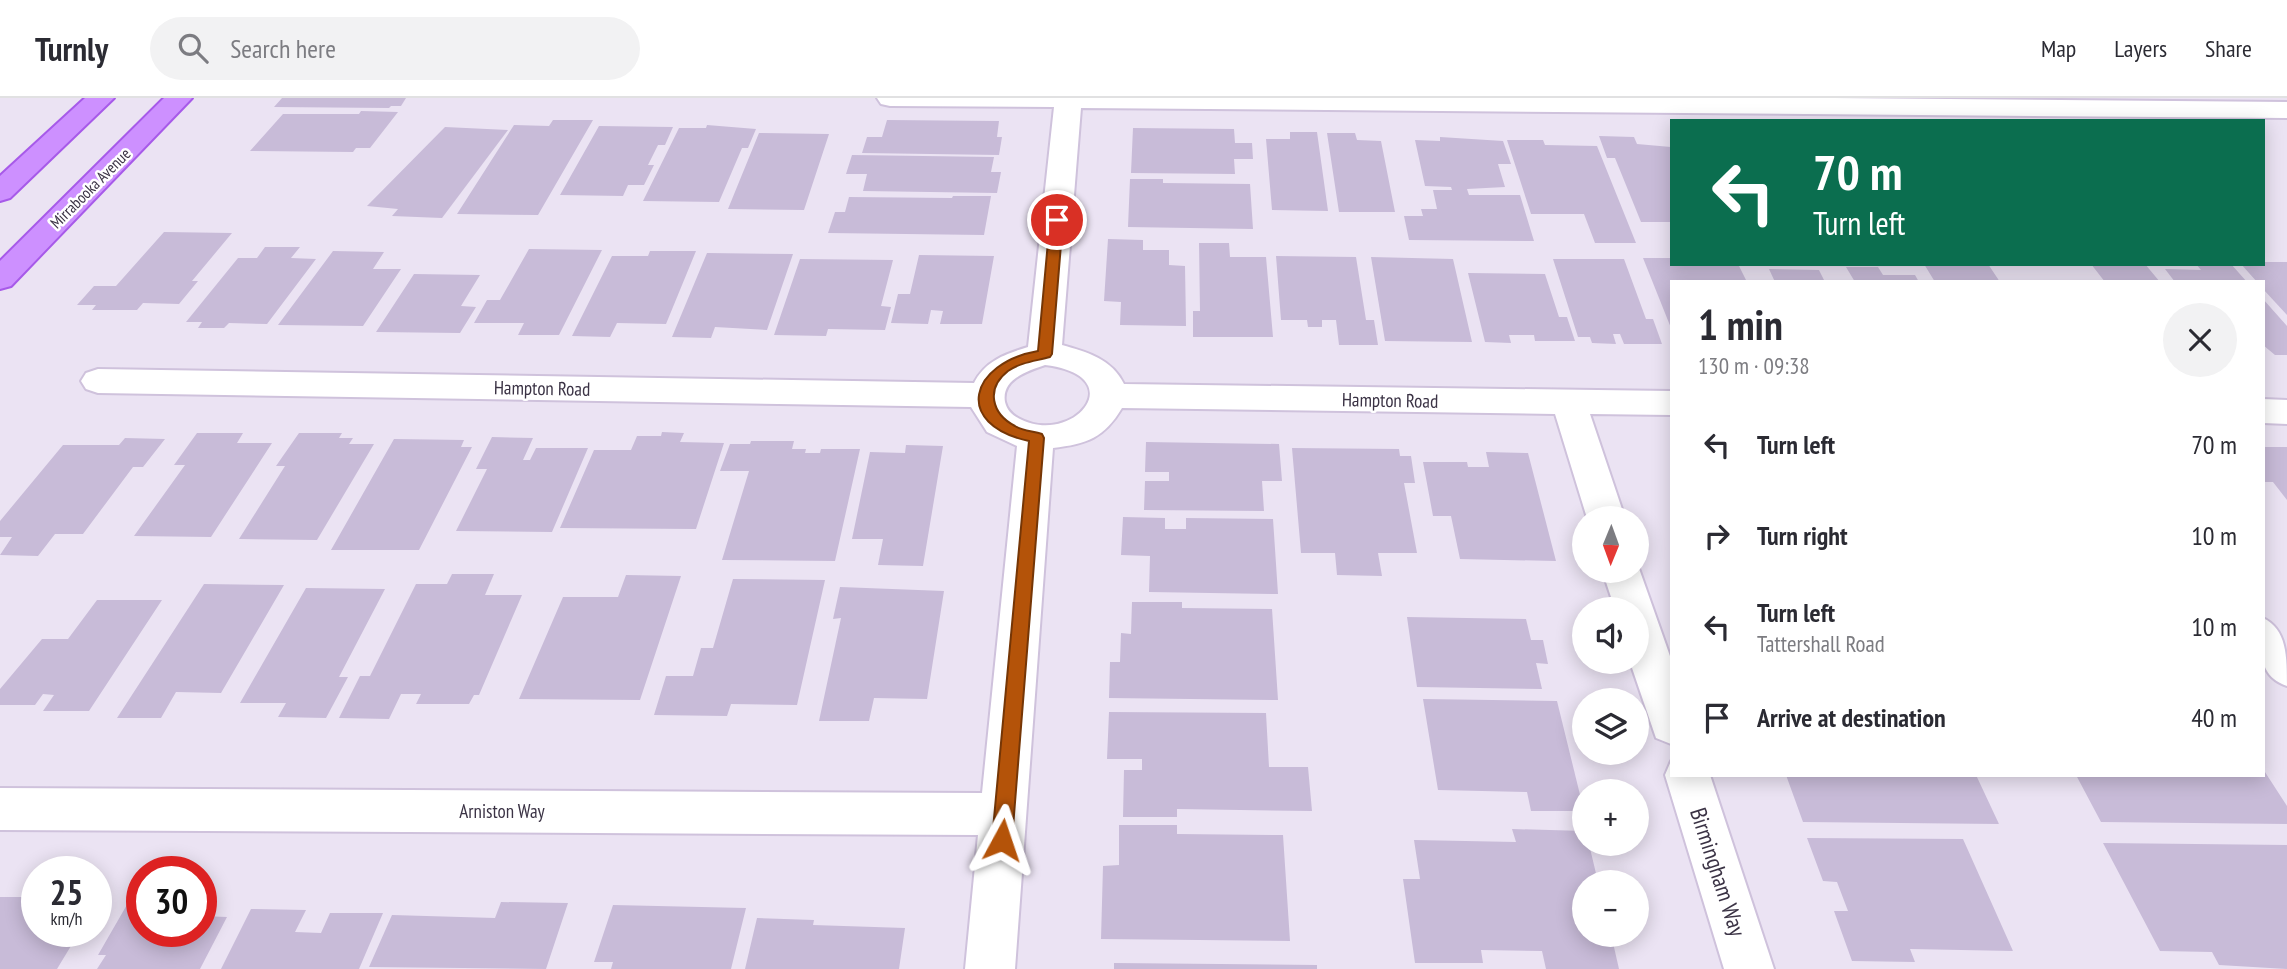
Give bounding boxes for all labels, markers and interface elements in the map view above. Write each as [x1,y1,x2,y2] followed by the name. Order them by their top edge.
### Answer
[150,17,640,80] search box
[35,27,108,70] text: Turnly
[174,29,212,67] icon: search
[230,32,336,65] text: Search here
[2041,33,2076,64] text: Map
[2114,33,2167,64] text: Layers
[2205,33,2252,64] text: Share
[1813,140,1902,204] text: 70 m
[46,144,134,232] street label: Mirrabooka Avenue
[1698,147,1789,238] icon: left
[1027,190,1087,250] pin
[1038,201,1076,239] icon: arrive
[1813,202,1905,244] text: Turn left
[1698,297,1783,352] text: 1 min
[2163,303,2237,377] button: close
[1698,351,1810,380] text: 130 m · 09:38
[494,375,590,401] street label: Hampton Road
[1342,387,1438,413] street label: Hampton Road
[1698,426,1736,464] icon: left
[1757,428,1835,461] text: Turn left
[2191,428,2237,461] text: 70 m
[1572,506,1648,583] north arrow
[1572,506,1649,947] map controls
[1698,517,1736,555] icon: right
[1757,519,1848,552] text: Turn right
[2191,519,2237,552] text: 10 m
[1757,596,1835,629] text: Turn left
[1572,597,1649,674] button: sound
[1698,608,1736,646] icon: left
[2191,610,2237,643] text: 10 m
[1757,629,1885,658] text: Tattershall Road
[1572,688,1649,765] button: layers
[1698,699,1736,737] icon: arrive
[1757,701,1946,734] text: Arrive at destination
[2191,701,2237,734] text: 40 m
[1572,779,1649,856] button: +
[459,799,545,823] street label: Arniston Way
[965,803,1039,877] position arrow
[1684,804,1753,940] street label: Birmingham Way
[126,856,217,947] speed limit sign: 30
[50,869,83,915] text: 25
[1572,870,1649,947] button: −
[51,907,82,930] text: km/h

